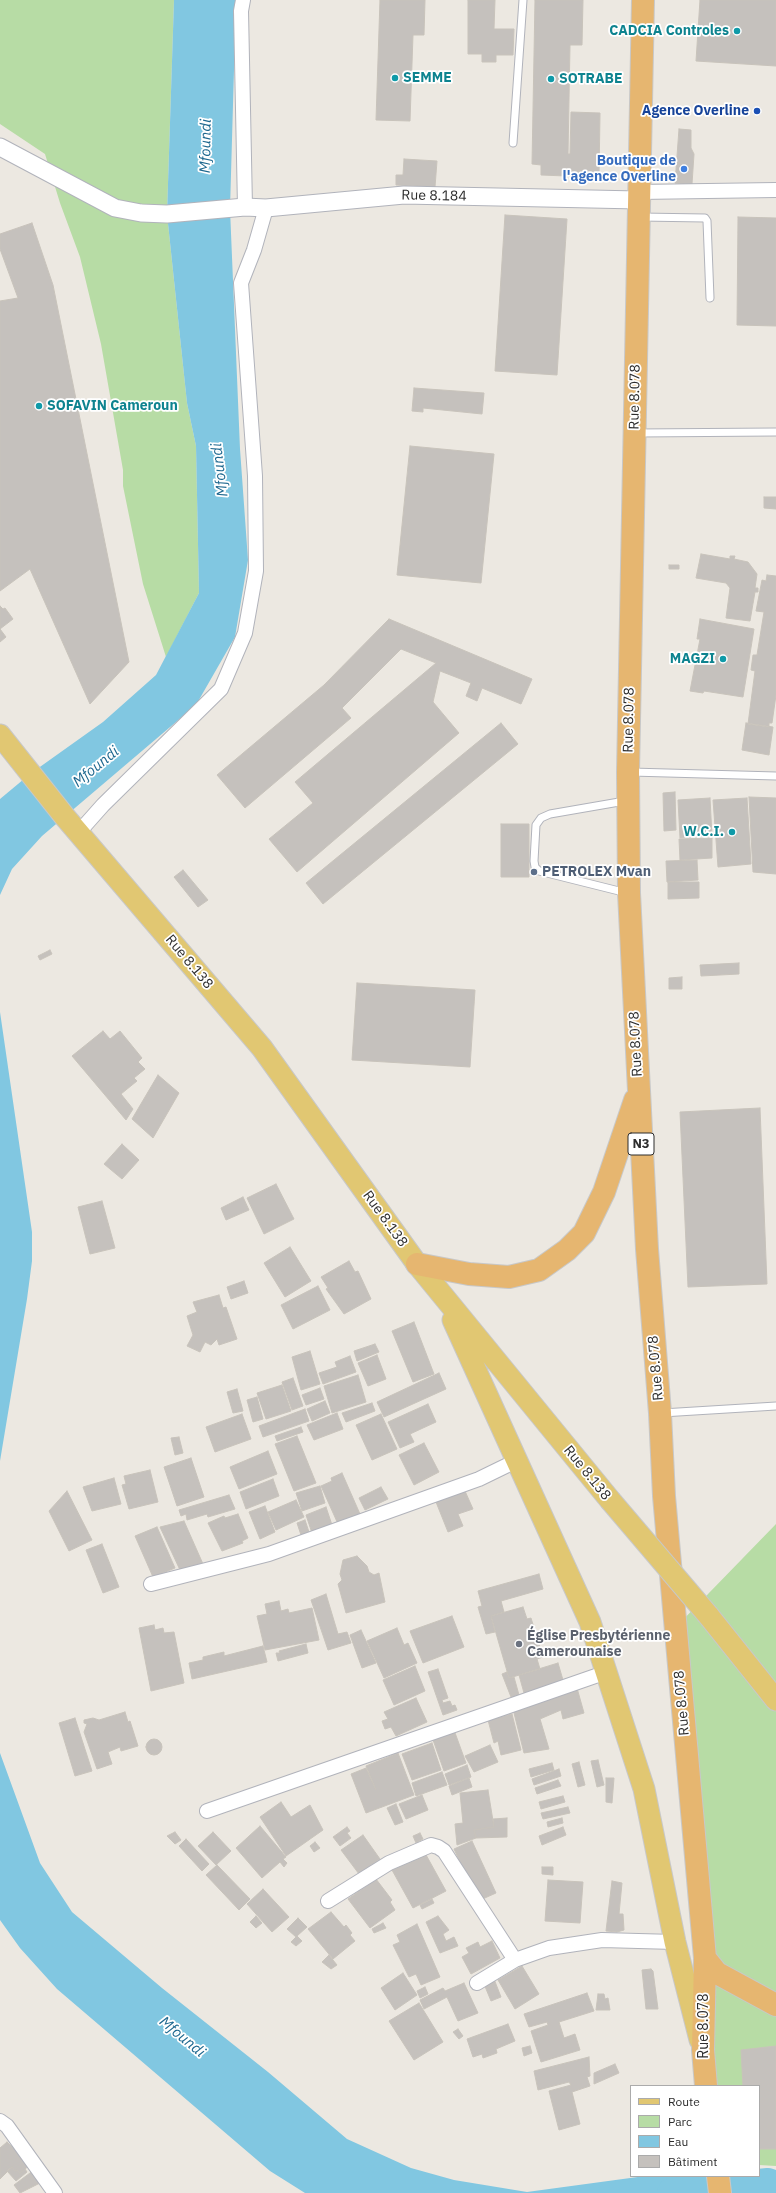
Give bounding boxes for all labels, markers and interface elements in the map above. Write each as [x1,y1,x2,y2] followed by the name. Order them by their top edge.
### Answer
[609,23,729,39] place label: CADCIA Controles
[732,26,742,36] marker: CADCIA Controles
[403,70,452,86] place label: SEMME
[559,71,622,87] place label: SOTRABE
[390,73,400,83] marker: SEMME
[546,74,556,84] marker: SOTRABE
[642,103,749,119] place label: Agence Overline
[752,106,762,116] marker: Agence Overline
[197,119,215,173] water label: Mfoundi
[562,153,676,186] place label: Boutique de l'agence Overline
[679,164,689,174] marker: Boutique de l'agence Overline
[401,187,467,205] street label: Rue 8.184
[626,364,644,430] street label: Rue 8.078
[47,398,178,414] place label: SOFAVIN Cameroun
[34,401,44,411] marker: SOFAVIN Cameroun
[208,442,232,498] water label: Mfoundi
[670,651,715,667] place label: MAGZI
[718,654,728,664] marker: MAGZI
[620,687,638,753] street label: Rue 8.078
[69,743,123,791] water label: Mfoundi
[683,824,724,840] place label: W.C.I.
[727,827,737,837] marker: W.C.I.
[542,864,651,880] place label: PETROLEX Mvan
[529,867,539,877] marker: PETROLEX Mvan
[162,932,216,992] street label: Rue 8.138
[626,1011,646,1077] street label: Rue 8.078
[628,1133,654,1155] road number: N3
[359,1188,411,1250] street label: Rue 8.138
[645,1335,667,1401] street label: Rue 8.078
[560,1442,614,1504] street label: Rue 8.138
[527,1628,670,1660] place label: Église Presbytérienne Camerounaise
[514,1639,524,1649] marker: Église Presbytérienne Camerounaise
[671,1670,693,1736] street label: Rue 8.078
[696,1993,712,2059] street label: Rue 8.078
[155,2013,209,2061] water label: Mfoundi
[630,2085,760,2177] legend
[668,2094,700,2109] text: Route
[668,2114,692,2129] text: Parc
[668,2134,688,2149] text: Eau
[668,2154,718,2169] text: Bâtiment

